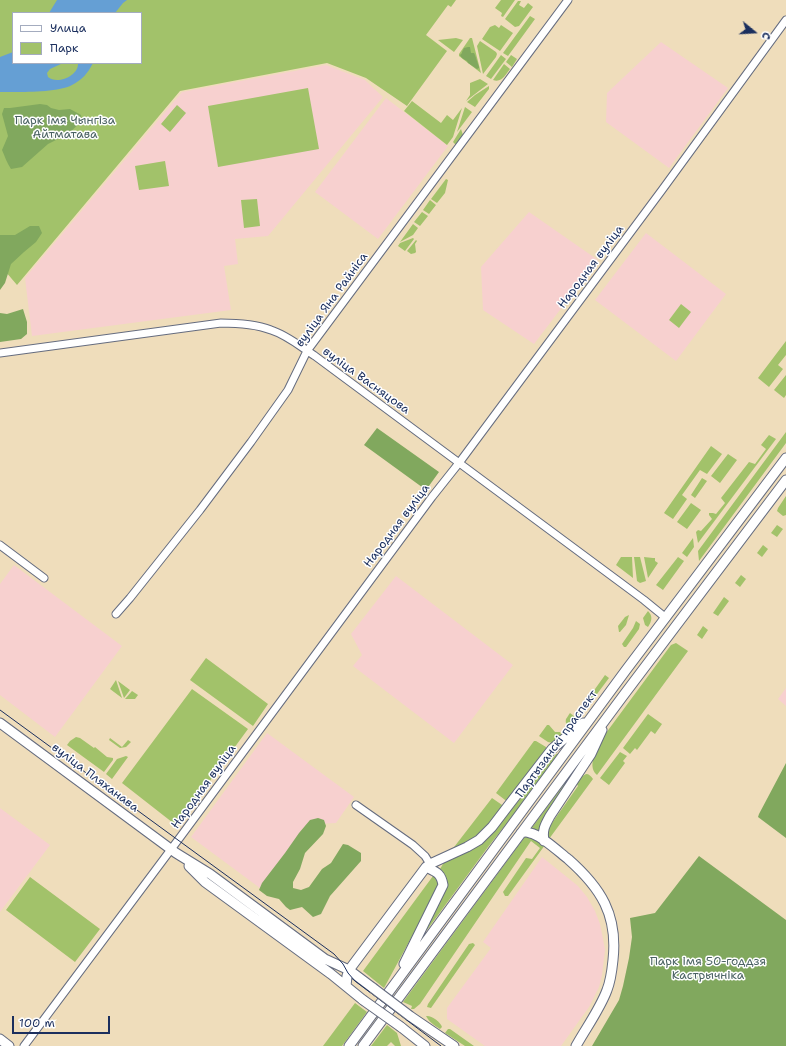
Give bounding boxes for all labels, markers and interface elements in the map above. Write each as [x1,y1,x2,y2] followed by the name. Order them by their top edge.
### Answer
[12,12,142,64] legend
[734,12,774,52] north arrow
[50,20,86,36] text: Улица
[758,30,774,41] text: С
[50,40,78,56] text: Парк
[15,114,115,142] park label: Парк імя Чынгіза Айтматава
[555,223,627,311] street label: Народная вуліца
[293,250,371,350] street label: вуліца Яна Райніса
[320,345,412,417] street label: вуліца Васняцова
[361,482,433,570] street label: Народная вуліца
[513,687,601,801] street label: Партызанскі праспект
[49,741,141,815] street label: вуліца Пляханава
[169,742,239,832] street label: Народная вуліца
[650,955,766,983] park label: Парк імя 50-годдзя Кастрычніка
[14,1008,112,1034] scale bar
[19,1015,55,1031] text: 100 m

